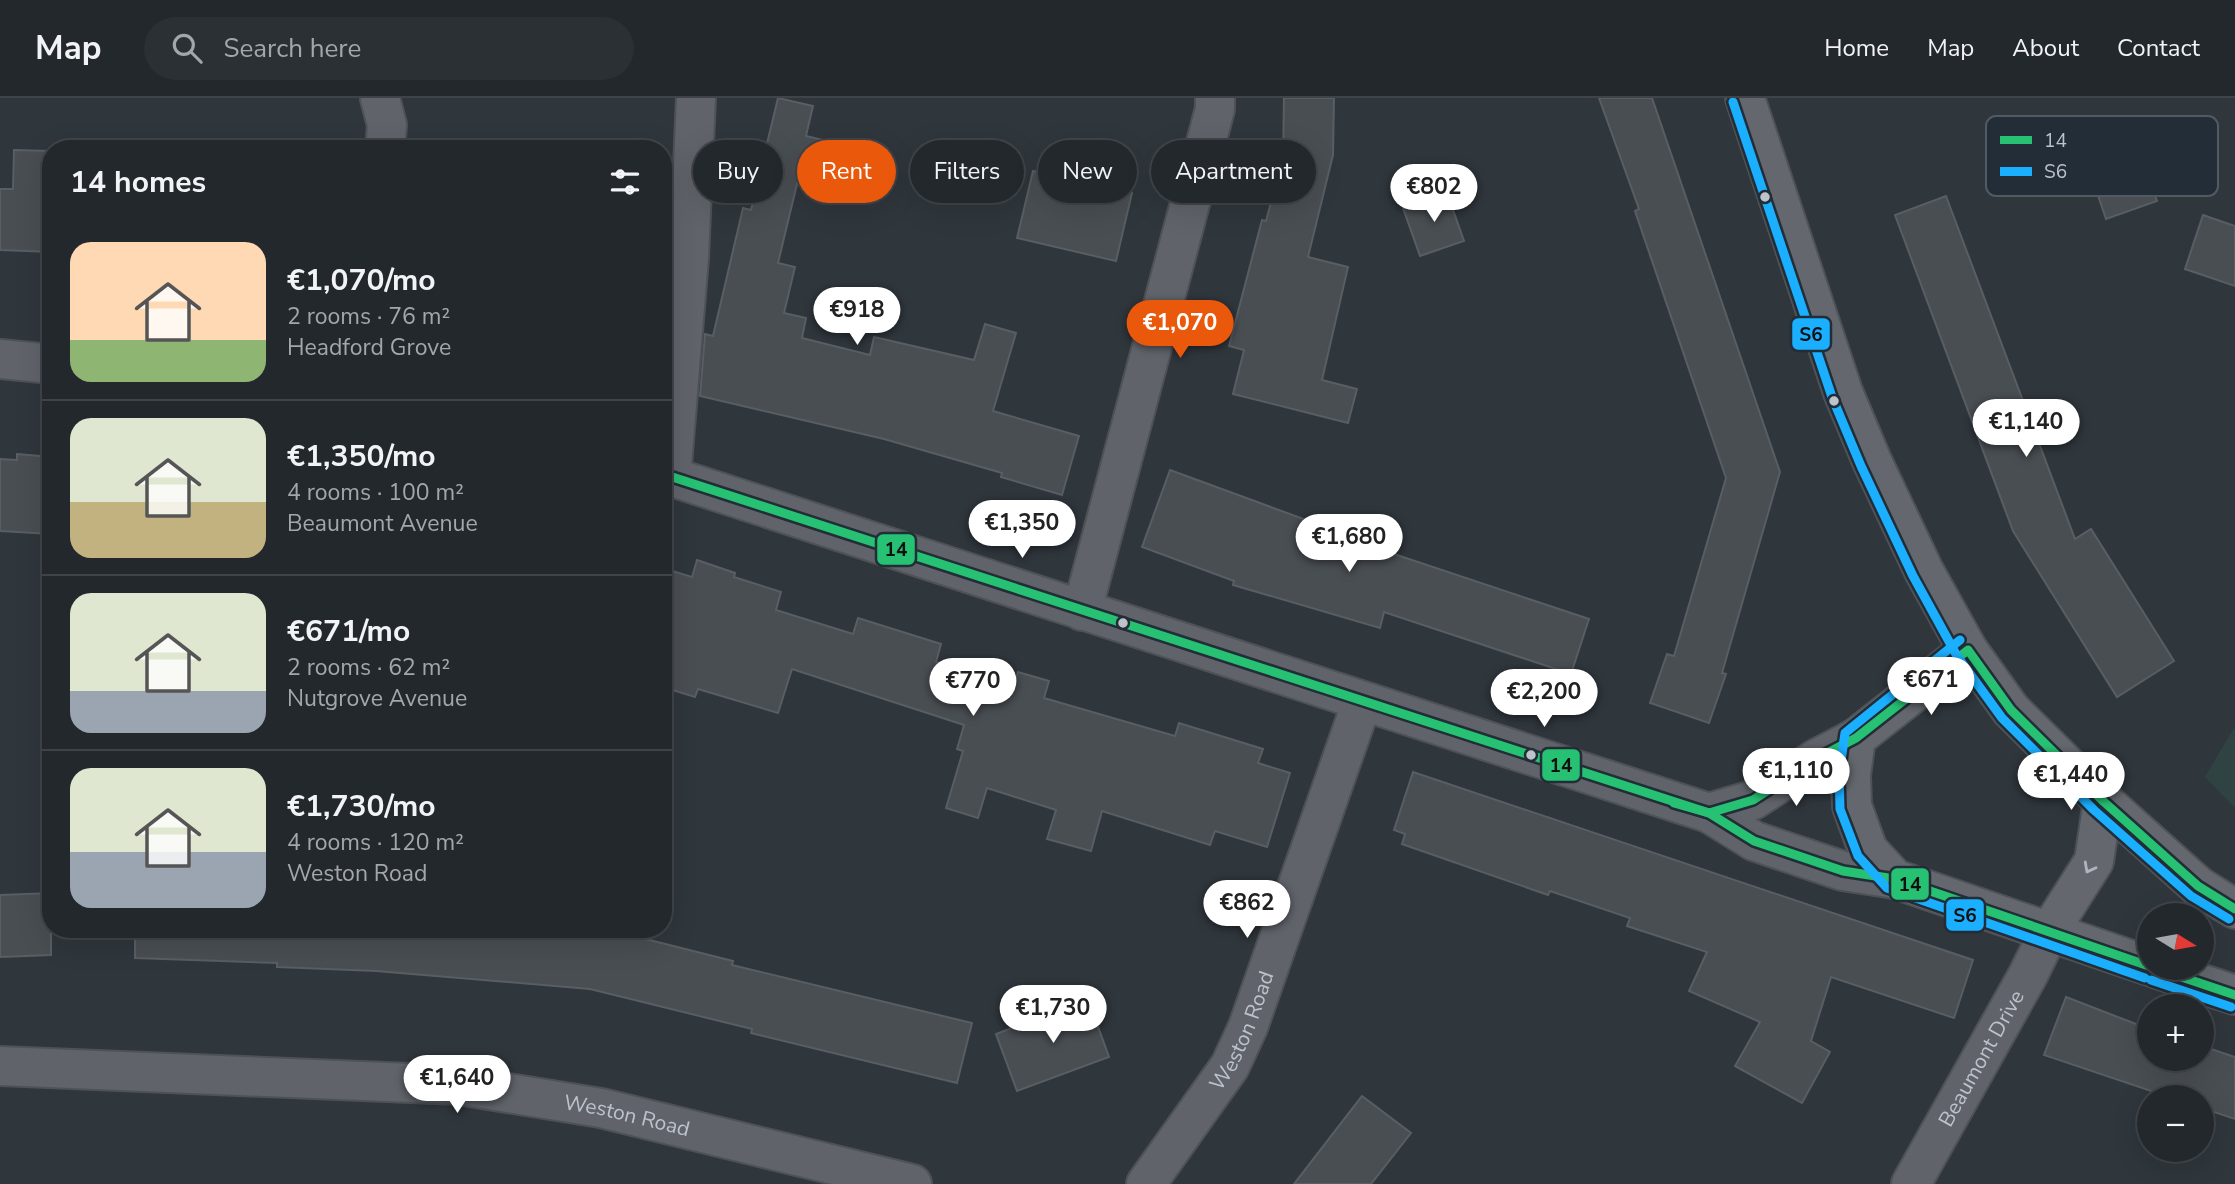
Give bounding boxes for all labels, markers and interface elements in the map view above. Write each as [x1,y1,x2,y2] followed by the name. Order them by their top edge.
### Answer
[144,17,634,80] search box
[35,26,102,71] text: Map
[168,29,206,67] icon: search
[224,31,361,66] text: Search here
[1824,32,1889,64] text: Home
[1927,32,1974,64] text: Map
[2012,32,2079,64] text: About
[2117,32,2200,64] text: Contact
[1986,116,2218,196] legend
[2044,128,2067,154] text: 14
[693,140,783,203] chip: Buy
[797,140,896,203] chip: Rent
[910,140,1024,203] chip: Filters
[1038,140,1137,203] chip: New
[1151,140,1316,203] chip: Apartment
[2044,159,2067,185] text: S6
[70,162,206,203] text: 14 homes
[606,163,644,201] icon: filters
[1393,164,1475,224] pin: €802
[1406,171,1462,202] text: €802
[1758,190,1772,204] unlabelled marker
[287,260,436,301] text: €1,070/mo
[126,270,210,354] icon: home
[816,288,898,347] pin: €918
[829,294,885,325] text: €918
[1123,300,1237,360] pin: €1,070
[287,301,450,332] text: 2 rooms · 76 m²
[1143,307,1217,338] text: €1,070
[1791,317,1831,351] line badge: S6
[1799,322,1823,348] text: S6
[287,332,451,363] text: Headford Grove
[1827,394,1841,408] unlabelled marker
[1969,400,2083,459] pin: €1,140
[1989,406,2063,437] text: €1,140
[287,436,436,477] text: €1,350/mo
[126,446,210,530] icon: home
[287,477,464,508] text: 4 rooms · 100 m²
[965,500,1079,560] pin: €1,350
[985,507,1059,538] text: €1,350
[287,508,478,539] text: Beaumont Avenue
[1292,514,1406,574] pin: €1,680
[1312,521,1386,552] text: €1,680
[876,533,916,566] line badge: 14
[885,537,907,563] text: 14
[287,611,410,652] text: €671/mo
[1116,616,1130,630] unlabelled marker
[126,621,210,705] icon: home
[287,652,450,683] text: 2 rooms · 62 m²
[932,658,1014,718] pin: €770
[1890,658,1972,717] pin: €671
[1903,664,1959,695] text: €671
[945,665,1001,696] text: €770
[1487,670,1601,729] pin: €2,200
[1507,676,1581,707] text: €2,200
[287,683,467,714] text: Nutgrove Avenue
[1524,748,1538,762] unlabelled marker
[1541,748,1581,782] line badge: 14
[1739,748,1853,808] pin: €1,110
[2014,752,2128,812] pin: €1,440
[1550,753,1572,779] text: 14
[1759,755,1833,786] text: €1,110
[2034,759,2108,790] text: €1,440
[287,786,436,827] text: €1,730/mo
[126,796,210,880] icon: home
[287,827,464,858] text: 4 rooms · 120 m²
[287,858,427,889] text: Weston Road
[2084,860,2098,873] one-way arrow
[1890,867,1930,901] line badge: 14
[1899,872,1921,898] text: 14
[1206,880,1288,940] pin: €862
[1219,887,1275,918] text: €862
[1945,898,1985,932] line badge: S6
[1953,903,1977,929] text: S6
[2137,903,2214,980] north arrow
[2137,903,2214,1162] map controls
[1203,967,1281,1096] street label: Weston Road
[1932,985,2031,1132] street label: Beaumont Drive
[996,986,1110,1045] pin: €1,730
[1016,992,1090,1023] text: €1,730
[2137,994,2214,1071] button: +
[400,1056,514,1115] pin: €1,640
[420,1062,494,1093] text: €1,640
[2137,1085,2214,1162] button: −
[562,1088,693,1143] street label: Weston Road

